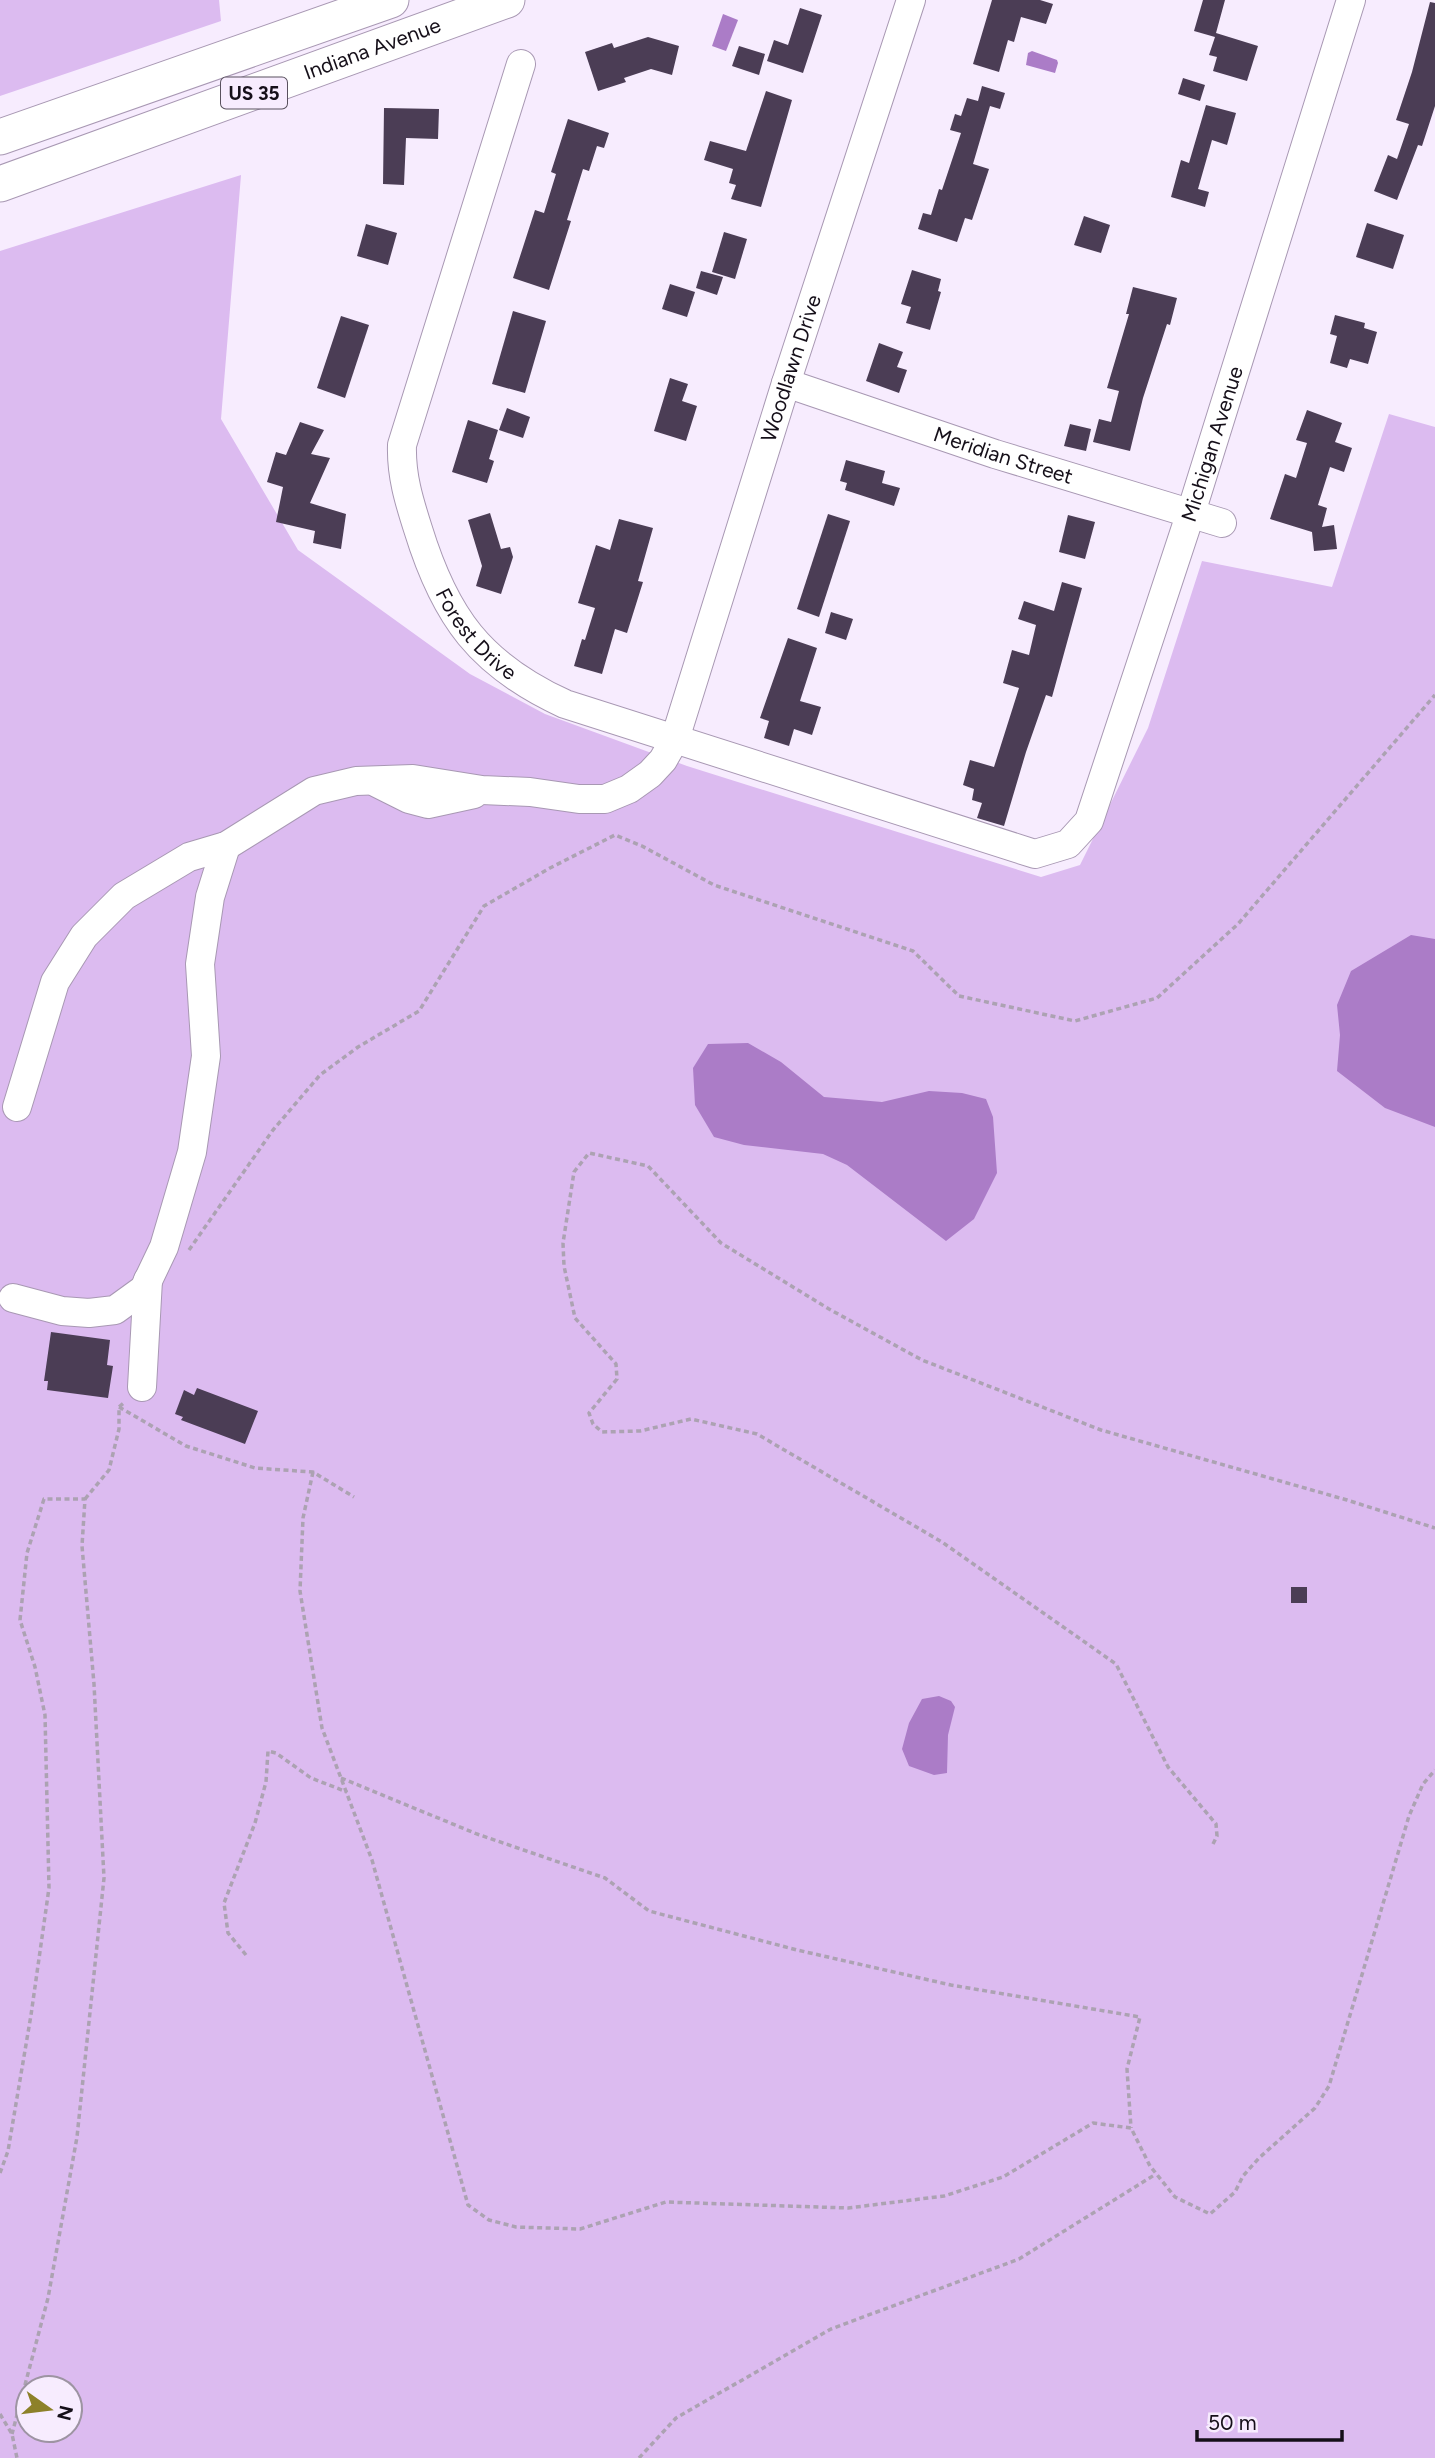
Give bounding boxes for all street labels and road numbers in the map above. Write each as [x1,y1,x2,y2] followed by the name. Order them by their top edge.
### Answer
[300,12,444,85] street label: Indiana Avenue
[221,78,287,108] road number: US 35
[755,291,826,445] street label: Woodlawn Drive
[1176,363,1248,525] street label: Michigan Avenue
[930,421,1076,489] street label: Meridian Street
[431,584,522,685] street label: Forest Drive

